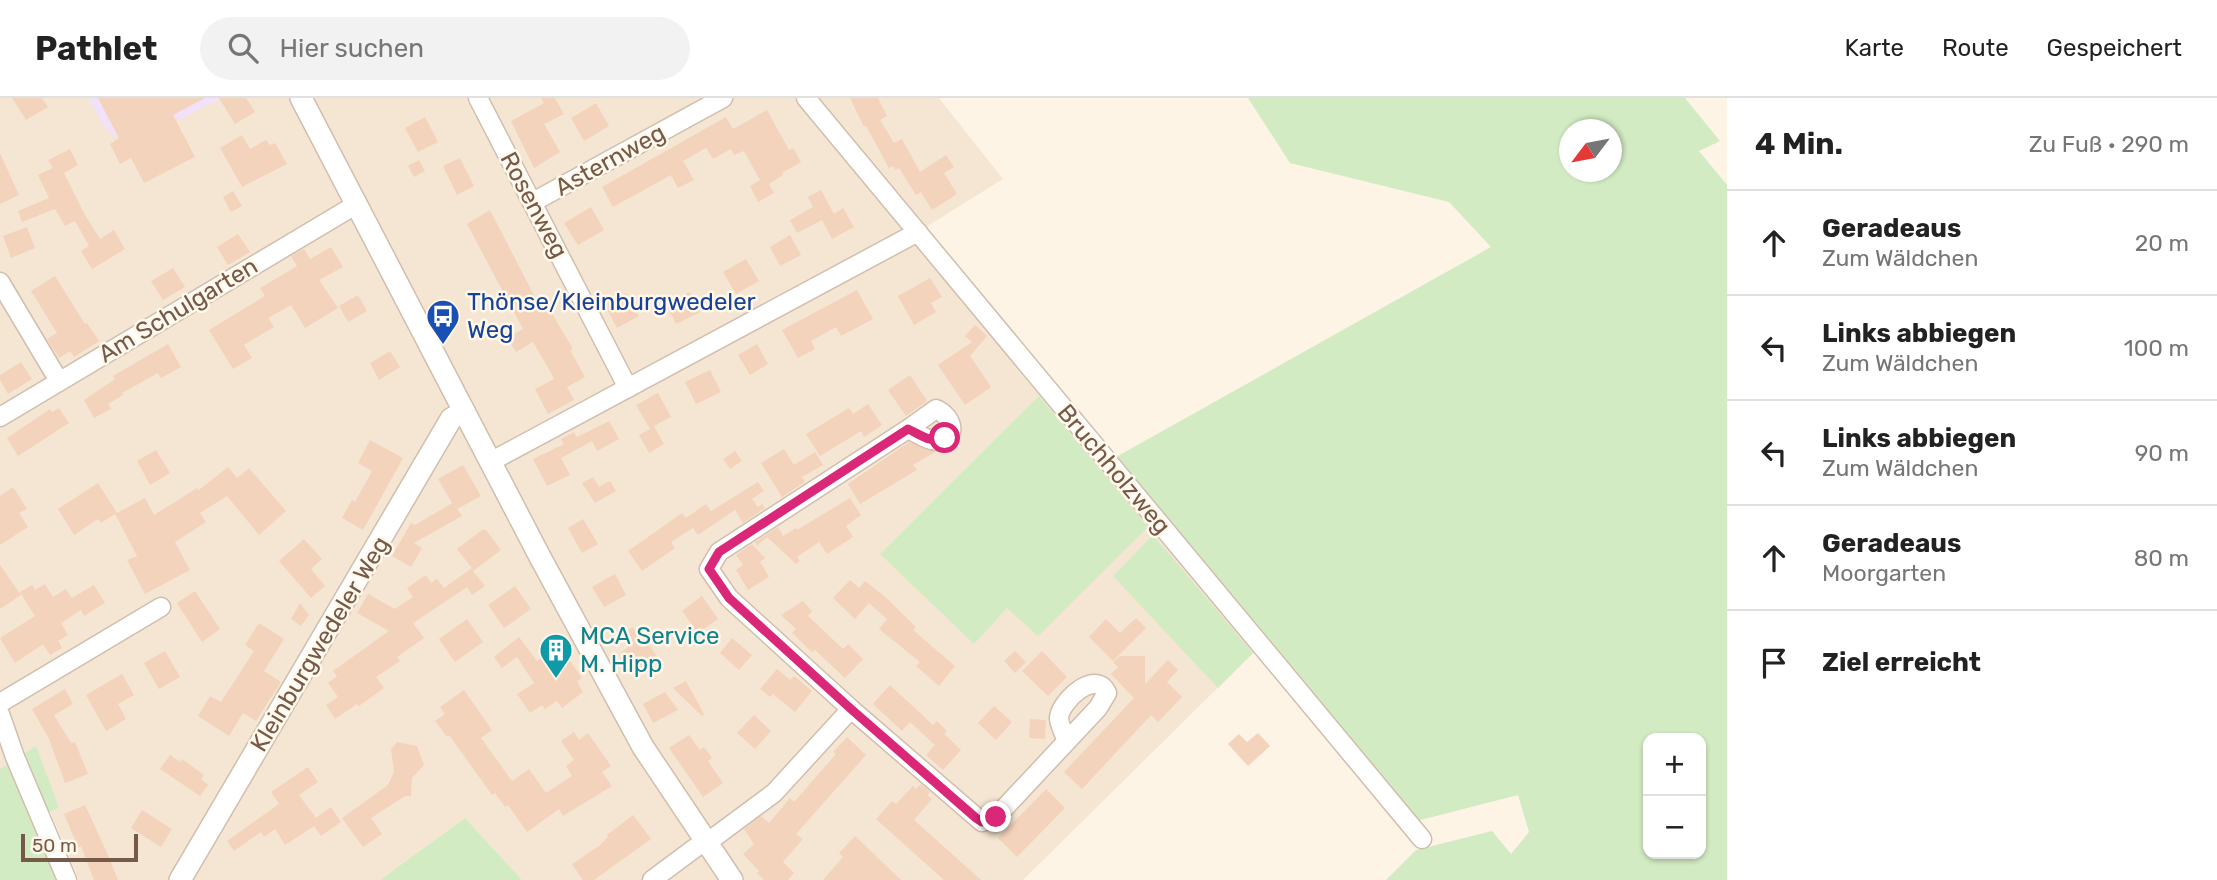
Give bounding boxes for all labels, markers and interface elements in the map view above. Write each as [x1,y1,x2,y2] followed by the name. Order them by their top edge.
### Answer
[200,17,690,80] search box
[35,29,158,68] text: Pathlet
[224,29,262,67] icon: search
[280,33,424,64] text: Hier suchen
[1845,34,1904,62] text: Karte
[1942,34,2009,62] text: Route
[2047,34,2182,62] text: Gespeichert
[550,118,670,202] street label: Asternweg
[1559,119,1622,182] north arrow
[1755,126,1843,162] text: 4 Min.
[2029,130,2189,158] text: Zu Fuß · 290 m
[494,147,574,263] street label: Rosenweg
[1822,213,1961,244] text: Geradeaus
[1755,224,1793,262] icon: ahead
[2135,229,2189,257] text: 20 m
[1822,244,1978,272] text: Zum Wäldchen
[93,252,263,368] street label: Am Schulgarten
[467,288,756,344] place label: Thönse/Kleinburgwedeler Weg
[424,297,462,346] bus stop icon: Thönse/Kleinburgwedeler Weg
[1822,318,2016,349] text: Links abbiegen
[1755,329,1793,367] icon: left
[2124,334,2189,362] text: 100 m
[1822,349,1978,377] text: Zum Wäldchen
[1052,398,1176,540] street label: Bruchholzweg
[929,422,960,453] route start
[1822,423,2016,454] text: Links abbiegen
[1755,434,1793,472] icon: left
[2135,439,2189,467] text: 90 m
[1822,454,1978,482] text: Zum Wäldchen
[1822,528,1961,559] text: Geradeaus
[245,531,395,757] street label: Kleinburgwedeler Weg
[1755,539,1793,577] icon: ahead
[2134,544,2189,572] text: 80 m
[1822,559,1946,587] text: Moorgarten
[580,622,719,678] place label: MCA Service M. Hipp
[537,631,575,680] building icon: MCA Service M. Hipp
[1755,644,1793,682] icon: arrive
[1822,647,1981,678] text: Ziel erreicht
[1643,733,1706,859] map controls
[1643,733,1706,796] button: +
[1643,796,1706,859] button: −
[980,801,1011,832] route end
[21,831,138,863] scale bar
[32,834,77,857] text: 50 m

